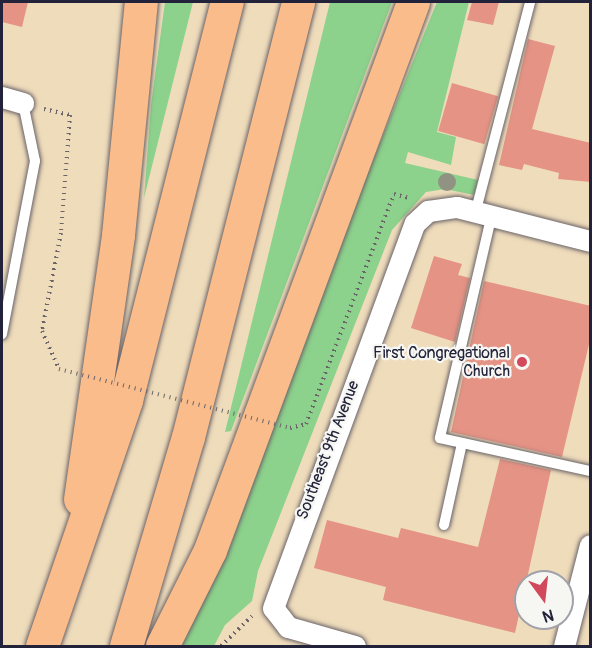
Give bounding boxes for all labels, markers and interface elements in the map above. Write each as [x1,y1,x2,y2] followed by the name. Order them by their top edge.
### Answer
[373,343,510,381] place label: First Congregational Church
[515,355,529,369] marker: First Congregational Church
[293,378,363,522] street label: Southeast 9th Avenue
[514,570,574,630] north arrow
[540,604,556,627] text: N

